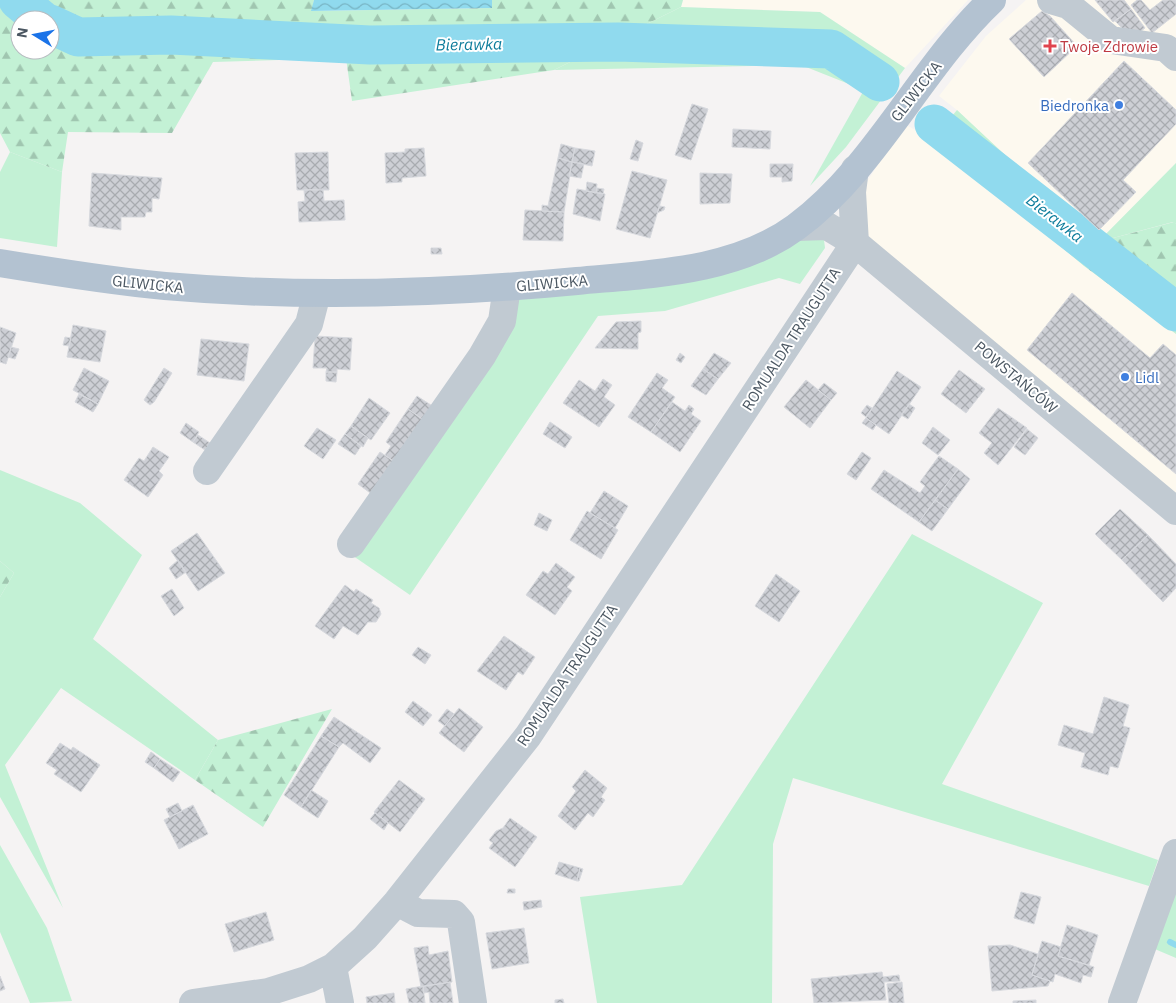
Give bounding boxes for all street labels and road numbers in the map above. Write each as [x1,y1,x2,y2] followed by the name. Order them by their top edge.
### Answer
[886,57,946,125] street label: GLIWICKA
[738,264,845,414] street label: ROMUALDA TRAUGUTTA
[515,270,589,296] street label: GLIWICKA
[111,271,185,297] street label: GLIWICKA
[971,337,1062,418] street label: POWSTAŃCÓW
[512,600,622,749] street label: ROMUALDA TRAUGUTTA

